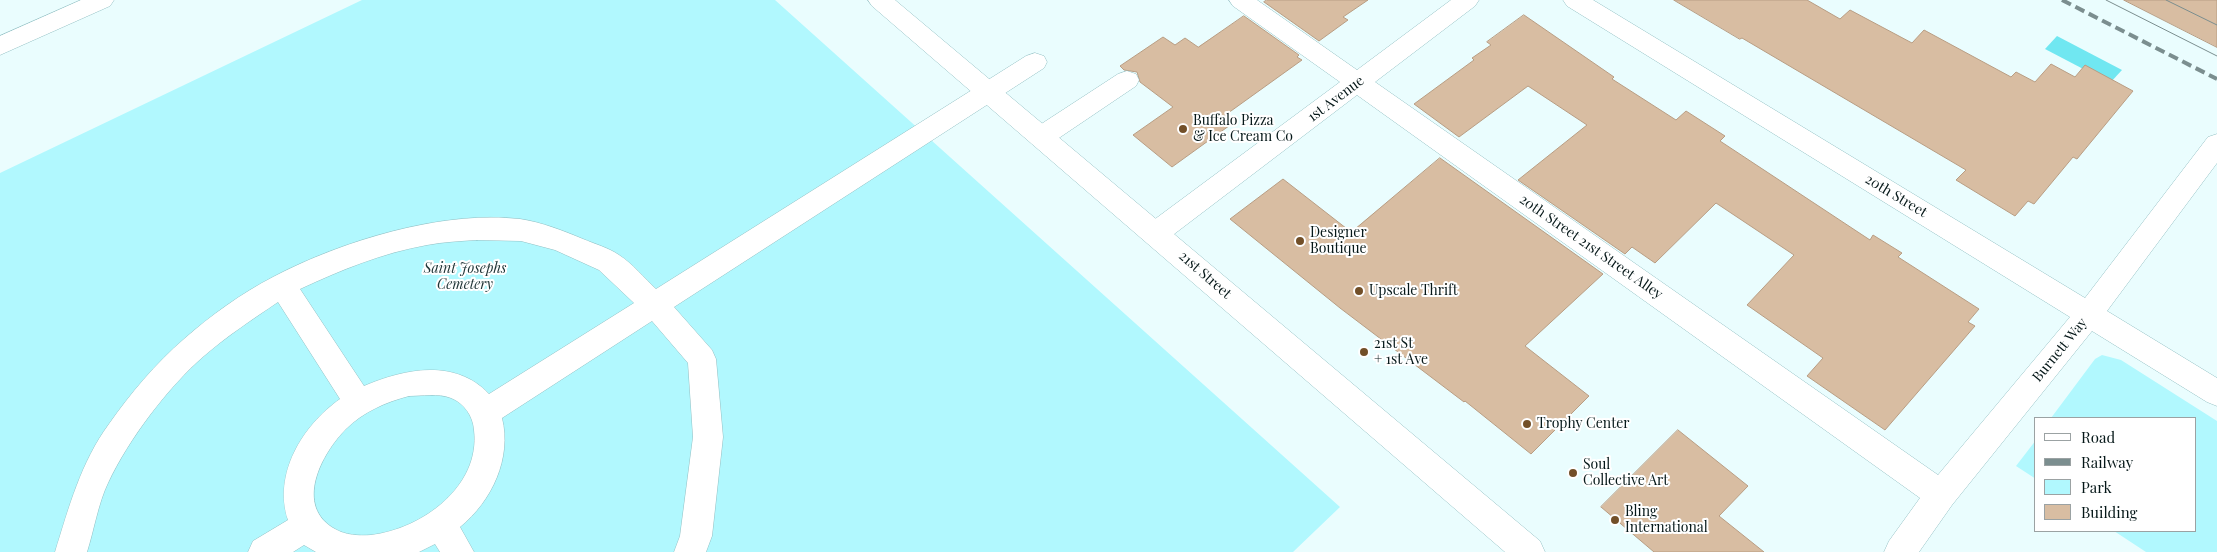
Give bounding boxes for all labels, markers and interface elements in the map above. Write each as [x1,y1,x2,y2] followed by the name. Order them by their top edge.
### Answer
[1305,72,1367,126] street label: 1st Avenue
[1193,113,1293,146] place label: Buffalo Pizza & Ice Cream Co
[1177,123,1189,135] marker: Buffalo Pizza & Ice Cream Co
[1862,171,1930,221] street label: 20th Street
[1516,191,1666,303] street label: 20th Street 21st Street Alley
[1310,225,1367,258] place label: Designer Boutique
[1294,235,1306,247] marker: Designer Boutique
[1175,248,1235,302] street label: 21st Street
[424,261,506,294] park label: Saint Josephs Cemetery
[1369,283,1458,299] place label: Upscale Thrift
[1353,285,1365,297] marker: Upscale Thrift
[2029,315,2091,385] street label: Burnett Way
[1374,336,1428,368] place label: 21st St + 1st Ave
[1358,346,1370,358] marker: 21st St + 1st Ave
[1537,416,1629,432] place label: Trophy Center
[2034,417,2197,532] legend
[1521,418,1533,430] marker: Trophy Center
[2081,427,2115,447] text: Road
[2081,452,2133,472] text: Railway
[1583,457,1668,490] place label: Soul Collective Art
[1567,467,1579,479] marker: Soul Collective Art
[2081,477,2112,497] text: Park
[2081,502,2137,522] text: Building
[1625,504,1708,536] place label: Bling International
[1609,514,1621,526] marker: Bling International

